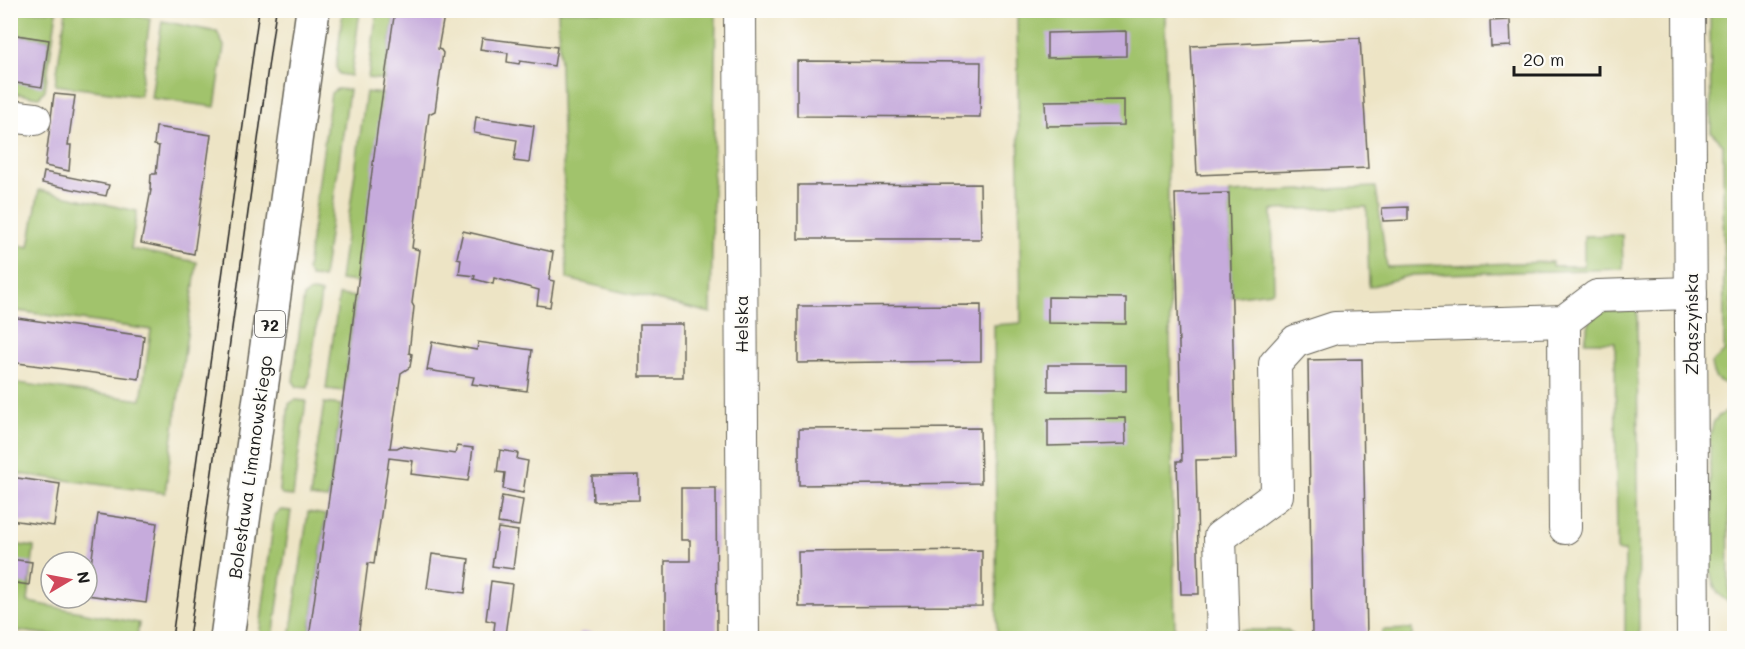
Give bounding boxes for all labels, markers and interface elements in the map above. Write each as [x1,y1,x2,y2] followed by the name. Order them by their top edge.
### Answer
[1514,39,1600,77] scale bar
[1523,47,1564,71] text: 20 m
[1679,273,1703,375] street label: Zbąszyńska
[729,295,753,353] street label: Helska
[255,311,285,337] road number: 72
[222,353,278,580] street label: Bolesława Limanowskiego
[39,550,99,610] north arrow
[73,569,96,585] text: N

